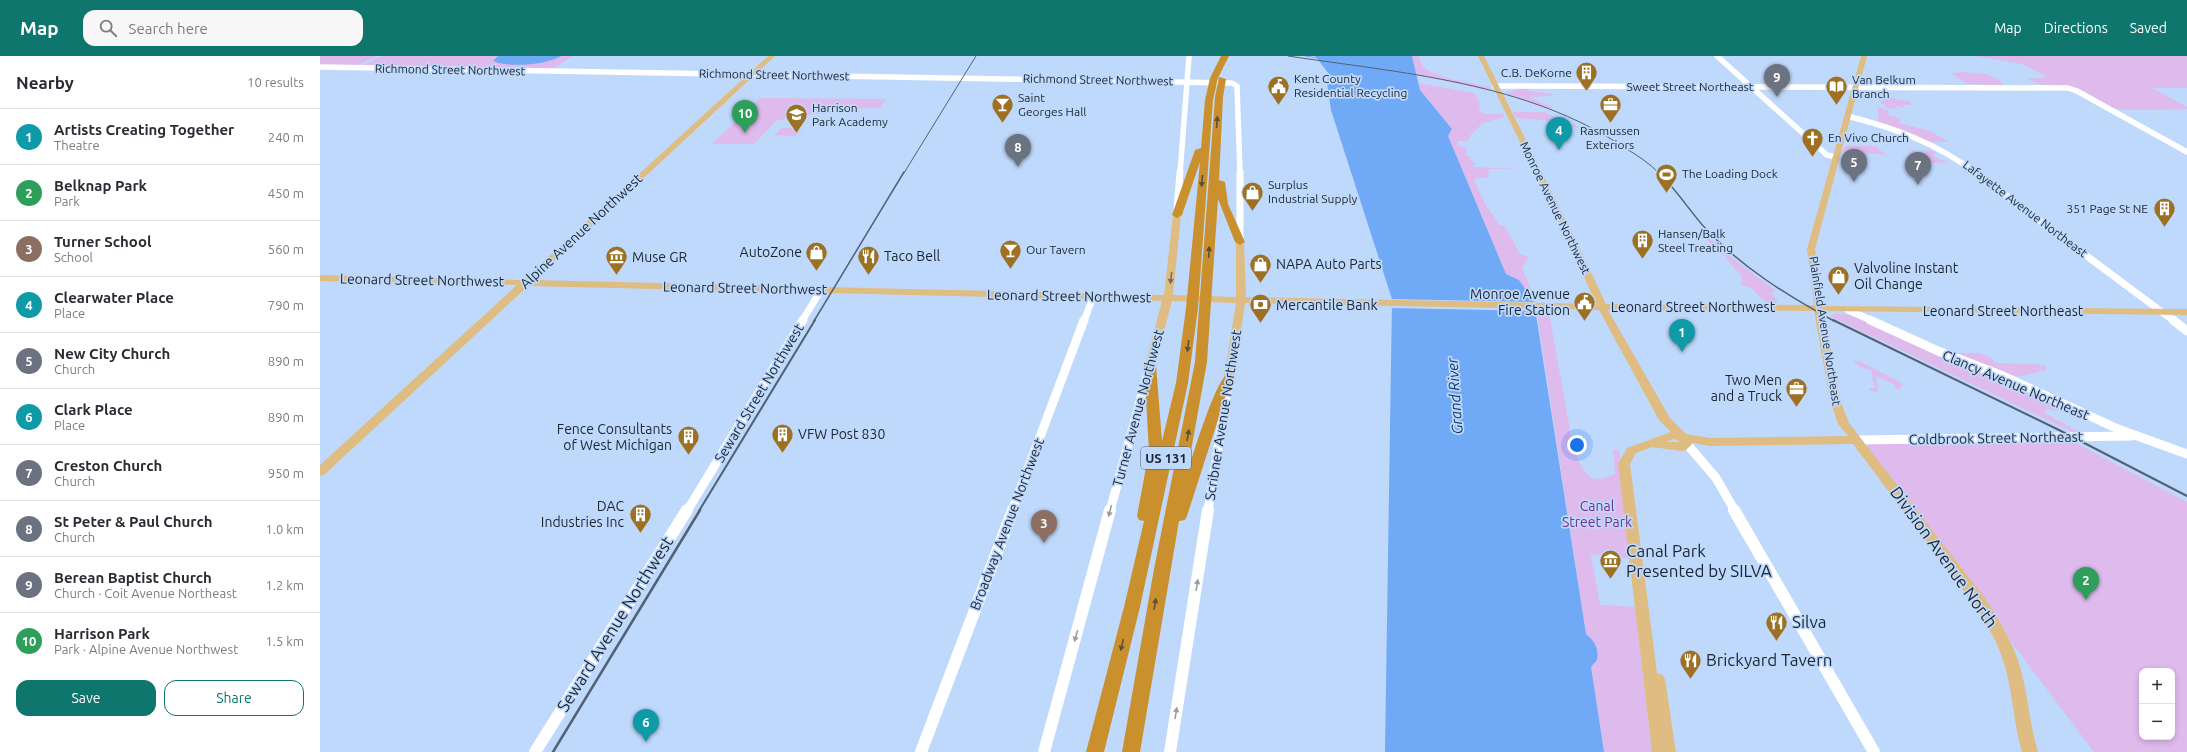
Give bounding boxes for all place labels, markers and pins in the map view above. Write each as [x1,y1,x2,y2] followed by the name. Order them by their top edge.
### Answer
[1574,60,1600,93] building icon: C.B. DeKorne
[1764,64,1790,97] pin: 9
[1501,66,1572,79] place label: C.B. DeKorne
[1294,72,1407,99] place label: Kent County Residential Recycling
[1266,73,1292,106] public building icon: Kent County Residential Recycling
[1852,73,1916,100] place label: Van Belkum Branch
[1824,74,1850,107] library icon: Van Belkum Branch
[1018,91,1086,118] place label: Saint Georges Hall
[1597,91,1623,124] office icon: Rasmussen Exteriors
[989,92,1015,125] bar icon: Saint Georges Hall
[732,100,758,133] pin: 10
[812,101,888,128] place label: Harrison Park Academy
[783,102,809,135] school or university icon: Harrison Park Academy
[1546,117,1572,150] pin: 4
[1580,124,1640,151] place label: Rasmussen Exteriors
[1799,125,1825,158] church icon: En Vivo Church
[1828,131,1909,144] place label: En Vivo Church
[1005,134,1031,167] pin: 8
[1841,149,1867,182] pin: 5
[1905,152,1931,185] pin: 7
[1654,161,1680,194] sports icon: The Loading Dock
[1682,167,1778,180] place label: The Loading Dock
[1268,178,1358,205] place label: Surplus Industrial Supply
[1240,179,1266,212] shop icon: Surplus Industrial Supply
[2151,196,2177,229] building icon: 351 Page St NE
[2066,202,2148,215] place label: 351 Page St NE
[1658,227,1733,254] place label: Hansen/Balk Steel Treating
[1629,228,1655,261] building icon: Hansen/Balk Steel Treating
[997,237,1023,270] bar icon: Our Tavern
[804,239,830,272] shop icon: AutoZone
[856,243,882,276] restaurant icon: Taco Bell
[1026,243,1086,256] place label: Our Tavern
[604,244,630,277] museum icon: Muse GR
[740,244,802,260] place label: AutoZone
[884,248,941,264] place label: Taco Bell
[632,249,687,265] place label: Muse GR
[1248,251,1274,284] shop icon: NAPA Auto Parts
[1276,256,1381,272] place label: NAPA Auto Parts
[1854,260,1959,292] place label: Valvoline Instant Oil Change
[1825,263,1851,296] shop icon: Valvoline Instant Oil Change
[1470,286,1570,318] place label: Monroe Avenue Fire Station
[1572,289,1598,322] public building icon: Monroe Avenue Fire Station
[1248,292,1274,325] bank icon: Mercantile Bank
[1276,297,1378,313] place label: Mercantile Bank
[1669,319,1695,352] pin: 1
[1711,372,1782,404] place label: Two Men and a Truck
[1784,375,1810,408] office icon: Two Men and a Truck
[557,421,672,453] place label: Fence Consultants of West Michigan
[769,421,795,454] building icon: VFW Post 830
[675,424,701,457] building icon: Fence Consultants of West Michigan
[798,426,885,442] place label: VFW Post 830
[541,498,624,530] place label: DAC Industries Inc
[627,501,653,534] building icon: DAC Industries Inc
[1031,510,1057,543] pin: 3
[1626,541,1772,580] place label: Canal Park Presented by SILVA
[1598,548,1624,581] museum icon: Canal Park Presented by SILVA
[2073,567,2099,600] pin: 2
[1764,609,1790,642] restaurant icon: Silva
[1792,612,1827,631] place label: Silva
[1677,647,1703,680] restaurant icon: Brickyard Tavern
[1706,650,1832,669] place label: Brickyard Tavern
[633,709,659,742] pin: 6

